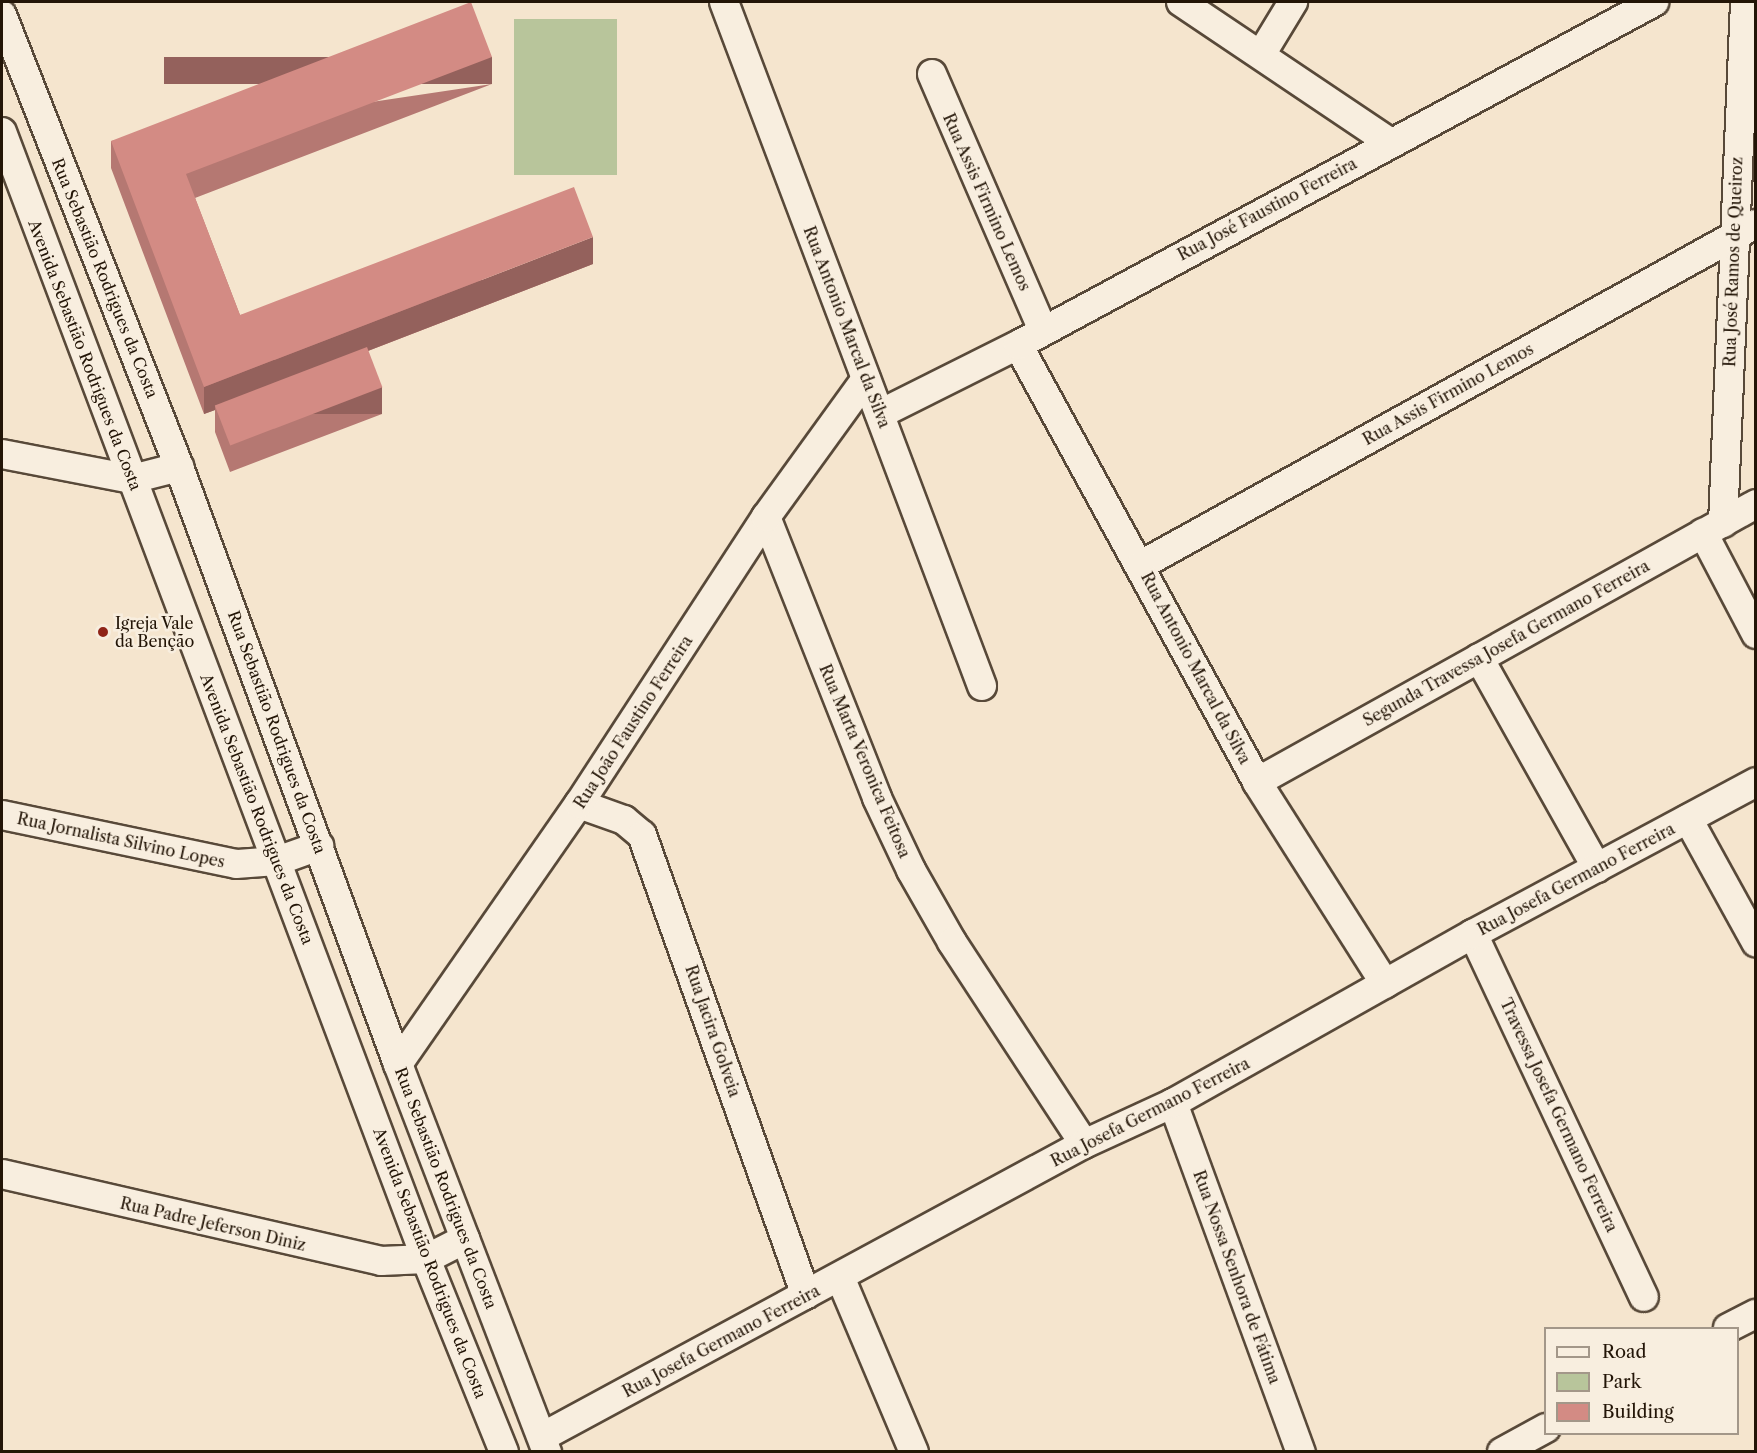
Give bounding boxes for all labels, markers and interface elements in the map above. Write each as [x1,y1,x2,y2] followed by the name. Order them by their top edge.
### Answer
[939,110,1035,294] street label: Rua Assis Firmino Lemos
[1174,154,1360,264] street label: Rua José Faustino Ferreira
[48,155,162,401] street label: Rua Sebastião Rodrigues da Costa
[1720,157,1746,367] street label: Rua José Ramos de Queiroz
[24,217,146,493] street label: Avenida Sebastião Rodrigues da Costa
[799,223,895,431] street label: Rua Antonio Marcal da Silva
[1359,339,1537,449] street label: Rua Assis Firmino Lemos
[1359,556,1653,730] street label: Segunda Travessa Josefa Germano Ferreira
[1137,568,1255,768] street label: Rua Antonio Marcal da Silva
[224,608,330,856] street label: Rua Sebastião Rodrigues da Costa
[115,613,194,651] place label: Igreja Vale da Benção
[96,625,110,639] marker: Igreja Vale da Benção
[570,632,696,812] street label: Rua João Faustino Ferreira
[815,661,915,861] street label: Rua Marta Veronica Feitosa
[196,671,318,947] street label: Avenida Sebastião Rodrigues da Costa
[15,809,227,871] street label: Rua Jornalista Silvino Lopes
[1474,819,1678,939] street label: Rua Josefa Germano Ferreira
[681,962,745,1100] street label: Rua Jacira Golveia
[1496,995,1622,1235] street label: Travessa Josefa Germano Ferreira
[1047,1053,1253,1171] street label: Rua Josefa Germano Ferreira
[391,1064,501,1312] street label: Rua Sebastião Rodrigues da Costa
[369,1125,491,1401] street label: Avenida Sebastião Rodrigues da Costa
[1189,1167,1285,1387] street label: Rua Nossa Senhora de Fátima
[118,1193,308,1255] street label: Rua Padre Jeferson Diniz
[619,1281,823,1401] street label: Rua Josefa Germano Ferreira
[1544,1327,1739,1435] legend
[1602,1341,1647,1363] text: Road
[1602,1371,1641,1393] text: Park
[1602,1401,1674,1423] text: Building

